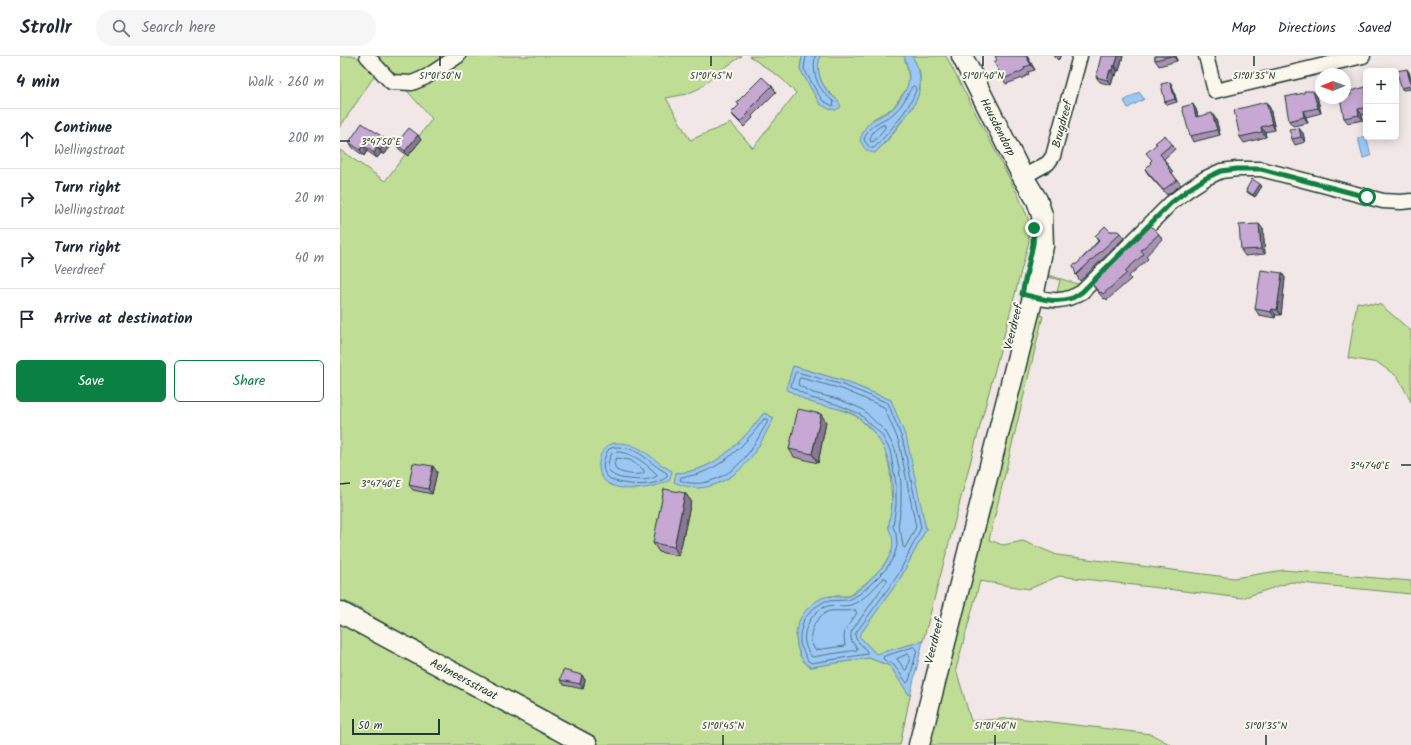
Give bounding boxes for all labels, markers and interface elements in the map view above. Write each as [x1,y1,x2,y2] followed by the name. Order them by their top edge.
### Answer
[96,10,376,46] search box
[20,13,72,43] text: Strollr
[142,16,216,40] text: Search here
[110,17,132,39] icon: search
[1231,17,1256,39] text: Map
[1278,17,1336,39] text: Directions
[1358,17,1391,39] text: Saved
[419,68,461,84] text: 51°01'50"N
[690,68,732,84] text: 51°01'45"N
[962,68,1004,84] text: 51°01'40"N
[1233,68,1276,84] text: 51°01'35"N
[1315,68,1351,104] north arrow
[1363,68,1399,140] map controls
[1363,68,1399,104] button: +
[16,69,60,96] text: 4 min
[248,72,324,93] text: Walk · 260 m
[975,95,1020,160] street label: Heusdendorp
[1047,97,1078,150] street label: Brugdreef
[1363,104,1399,140] button: −
[54,116,112,140] text: Continue
[16,128,38,150] icon: ahead
[288,128,324,149] text: 200 m
[361,134,402,150] text: 3°47'50"E
[54,140,125,161] text: Wellingstraat
[54,176,121,200] text: Turn right
[16,188,38,210] icon: right
[294,188,324,209] text: 20 m
[1358,188,1376,206] route start
[54,200,125,221] text: Wellingstraat
[1025,219,1043,237] route end
[54,236,121,260] text: Turn right
[16,248,38,270] icon: right
[295,248,324,269] text: 40 m
[54,260,104,281] text: Veerdreef
[999,301,1029,352] street label: Veerdreef
[54,307,193,331] text: Arrive at destination
[16,308,38,330] icon: arrive
[16,360,166,402] button: Save
[174,360,324,402] button: Share
[1350,458,1391,474] text: 3°47'40"E
[361,476,402,492] text: 3°47'40"E
[920,615,950,666] street label: Veerdreef
[426,654,502,706] street label: Aelmeersstraat
[352,717,440,736] scale bar
[358,717,383,735] text: 50 m
[702,718,744,734] text: 51°01'45"N
[974,718,1016,734] text: 51°01'40"N
[1245,718,1288,734] text: 51°01'35"N

